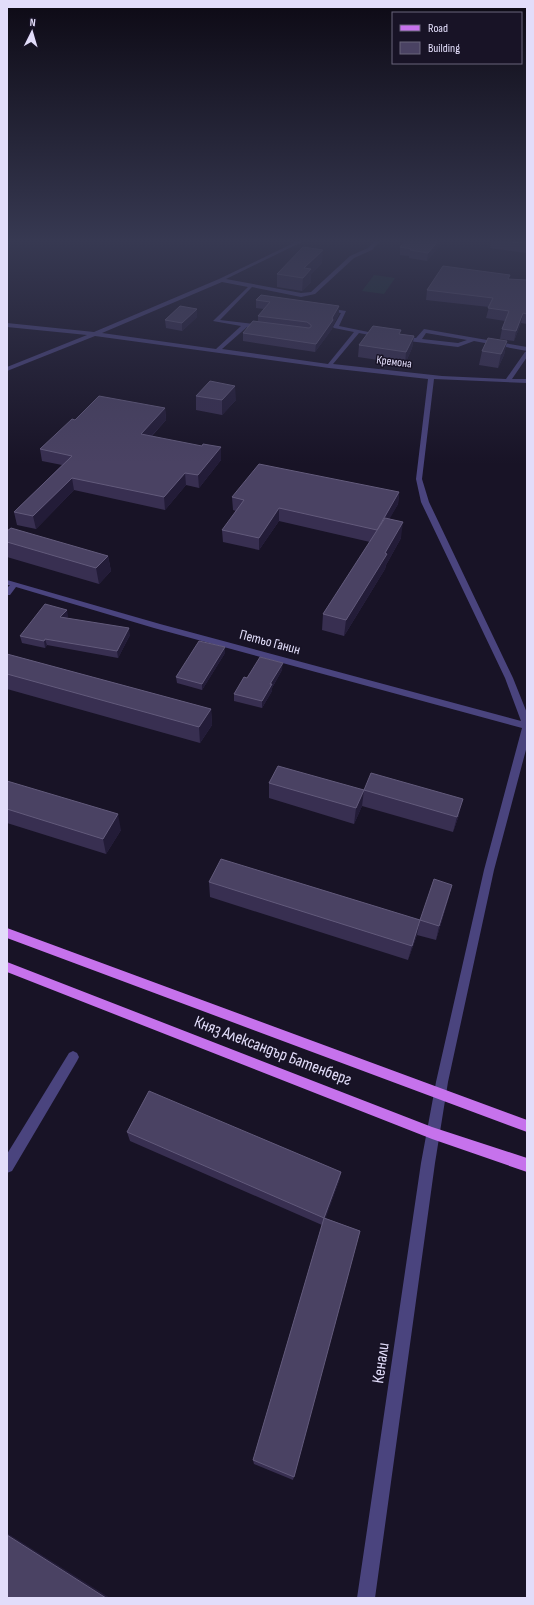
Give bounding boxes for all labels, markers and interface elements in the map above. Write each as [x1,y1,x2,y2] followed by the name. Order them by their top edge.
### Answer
[12,12,52,52] north arrow
[392,12,522,64] legend
[29,16,36,29] text: N
[428,21,448,36] text: Road
[428,41,460,56] text: Building
[375,352,413,372] street label: Кремона
[238,626,302,658] street label: Петьо Ганин
[191,1012,355,1090] street label: Княз Александър Батенберг
[368,1341,394,1385] street label: Кенали

